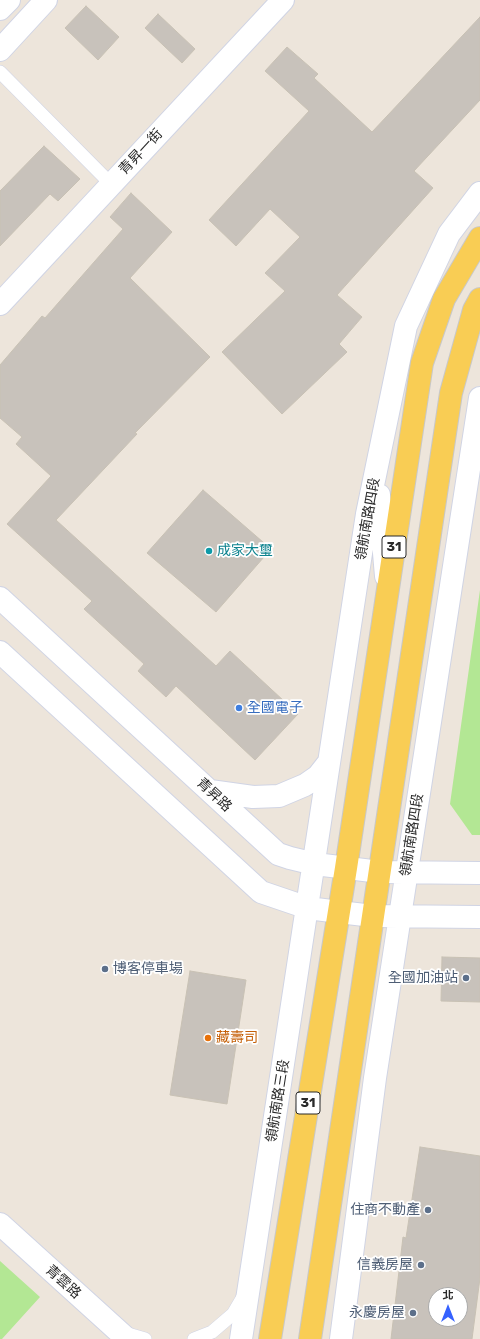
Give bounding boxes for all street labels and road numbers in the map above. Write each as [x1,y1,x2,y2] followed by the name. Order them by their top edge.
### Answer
[116,126,166,178] street label: 青昇一街
[352,476,384,562] street label: 領航南路四段
[382,536,406,558] road number: 31
[193,775,235,815] street label: 青昇路
[397,792,427,878] street label: 領航南路四段
[263,1058,293,1144] street label: 領航南路三段
[296,1092,320,1114] road number: 31
[42,1262,84,1302] street label: 青雲路

